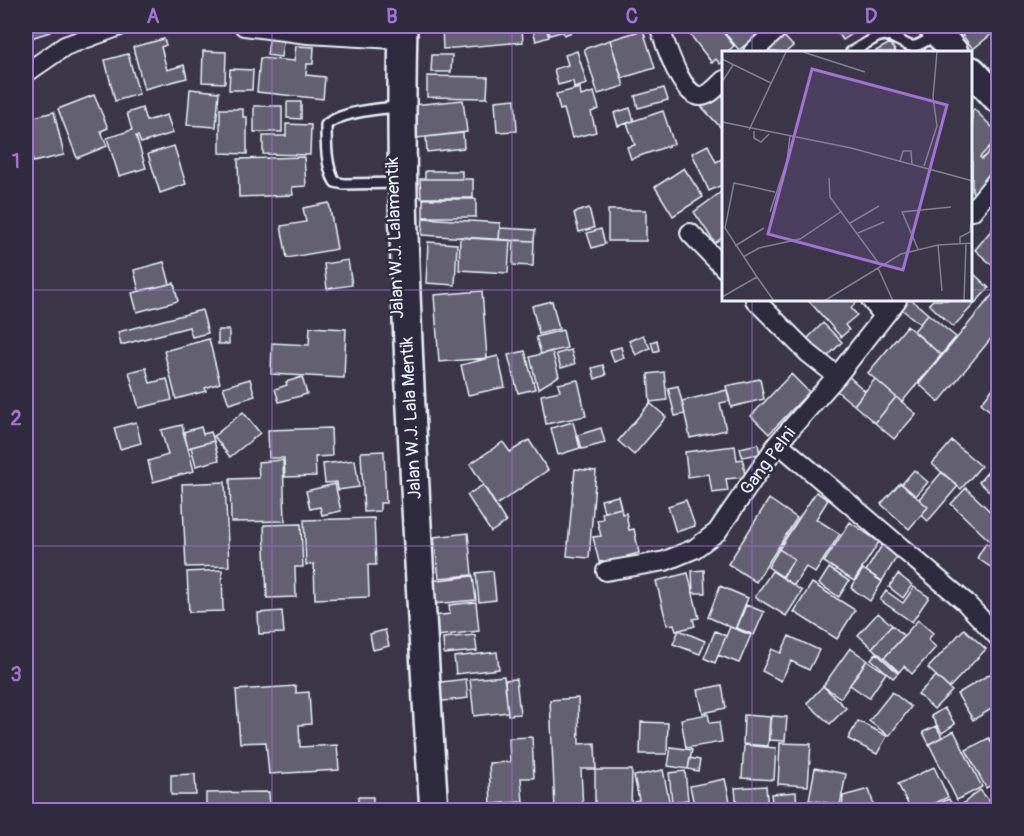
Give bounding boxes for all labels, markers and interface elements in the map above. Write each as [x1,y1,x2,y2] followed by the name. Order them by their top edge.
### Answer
[147,4,160,29] text: A
[386,4,398,29] text: B
[626,4,638,29] text: C
[865,4,878,29] text: D
[722,51,973,302] inset map
[12,149,20,174] text: 1
[381,156,409,319] street label: Jalan W.J. Lalamentik
[395,336,427,500] street label: Jalan W.J. Lala Mentik
[10,406,22,431] text: 2
[735,422,801,500] street label: Gang Pelni
[10,662,22,687] text: 3

